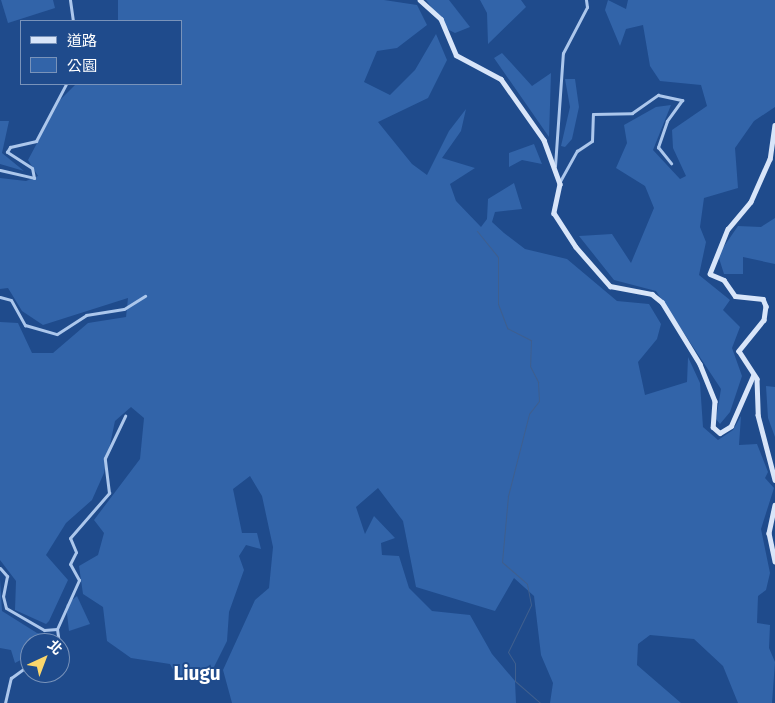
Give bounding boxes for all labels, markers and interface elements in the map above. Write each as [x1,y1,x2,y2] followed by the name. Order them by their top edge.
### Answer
[20,20,182,85] legend
[67,32,97,50] text: 道路
[67,57,97,75] text: 公園
[20,633,70,683] north arrow
[44,636,66,658] text: 北
[173,663,221,685] district label: Liugu

